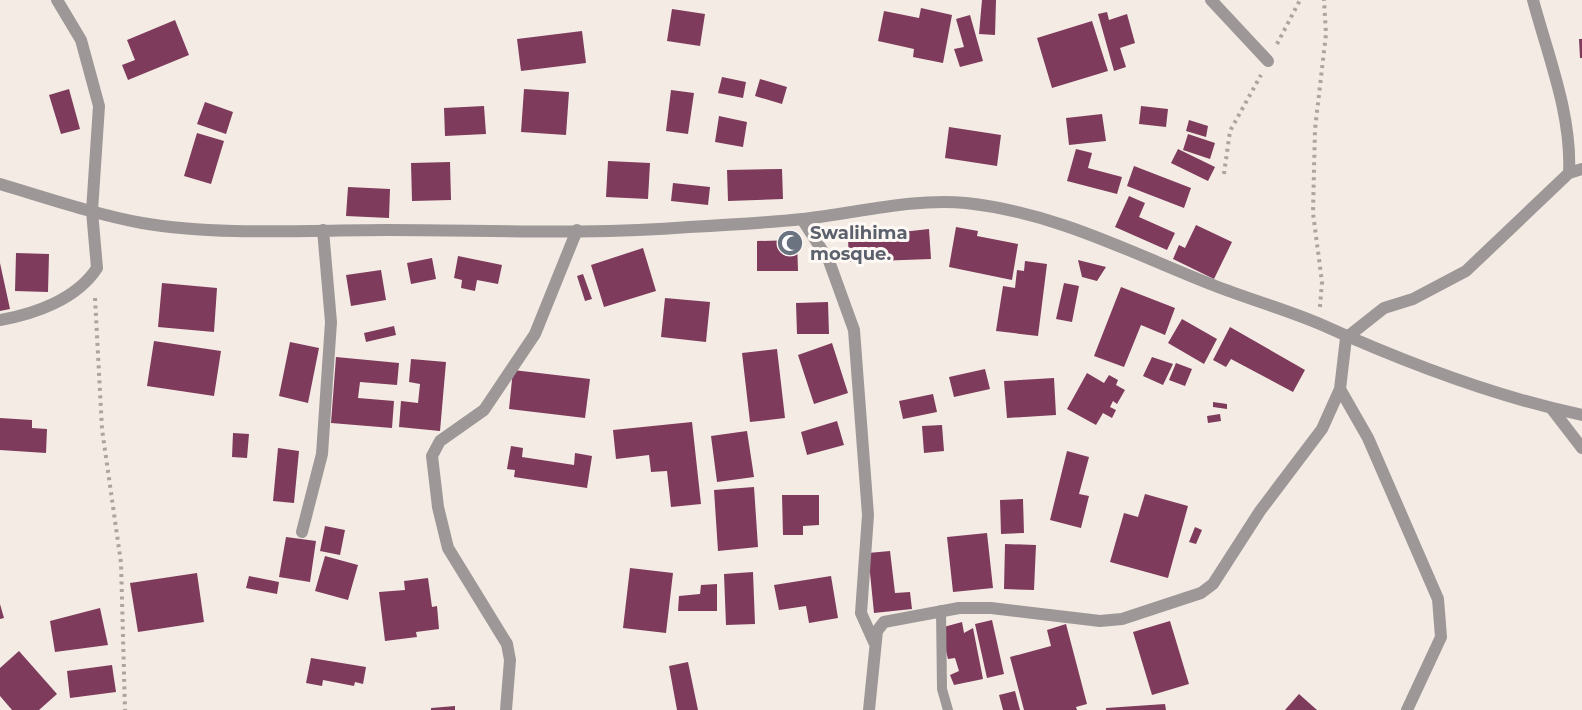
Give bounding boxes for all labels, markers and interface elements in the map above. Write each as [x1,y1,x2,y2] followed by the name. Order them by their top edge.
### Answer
[810,222,908,265] place label: Swalihima mosque.
[775,228,805,258] mosque icon: Swalihima mosque.

